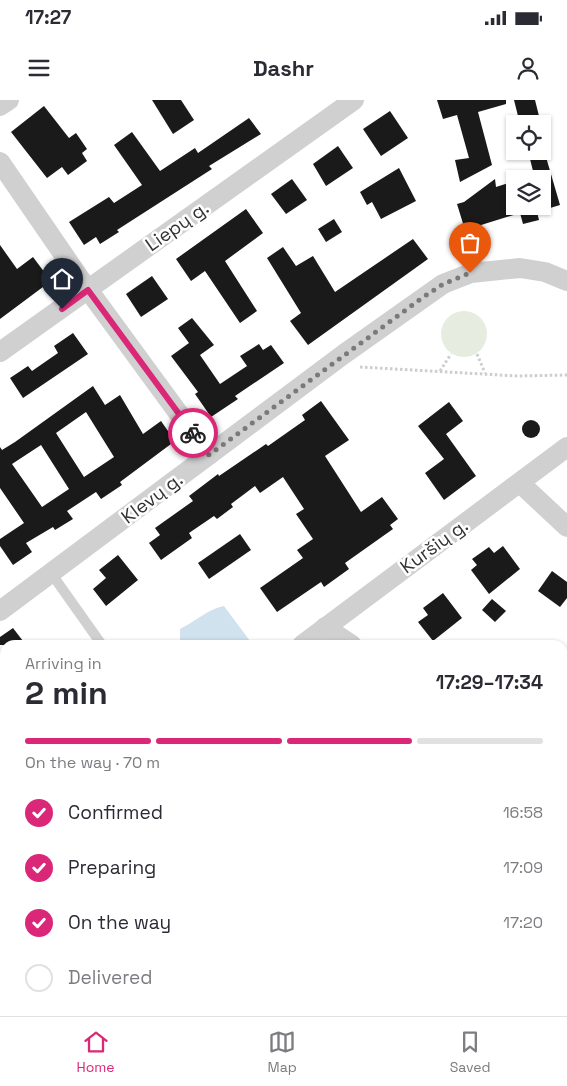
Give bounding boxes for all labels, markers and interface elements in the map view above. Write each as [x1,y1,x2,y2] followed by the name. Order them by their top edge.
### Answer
[25,5,71,30] text: 17:27
[25,54,53,82] icon: menu
[253,54,314,82] text: Dashr
[514,54,542,82] icon: person
[506,115,551,215] map controls
[506,115,551,160] button: locate
[506,170,551,215] button: layers
[140,195,214,257] street label: Liepų g.
[449,222,491,273] pin
[456,229,484,257] icon: bag
[41,258,83,309] pin
[48,265,76,293] icon: home
[168,408,218,458] courier
[179,419,207,447] icon: bike
[116,467,188,529] street label: Klevų g.
[395,513,473,579] street label: Kuršių g.
[25,653,102,674] text: Arriving in
[436,670,543,695] text: 17:29–17:34
[25,673,108,713] text: 2 min
[25,752,160,773] text: On the way · 70 m
[25,799,53,827] icon: check
[68,800,163,825] text: Confirmed
[503,802,543,823] text: 16:58
[25,854,53,882] icon: check
[68,855,156,880] text: Preparing
[503,857,543,878] text: 17:09
[25,909,53,937] icon: check
[68,910,171,935] text: On the way
[503,912,543,933] text: 17:20
[68,965,153,990] text: Delivered
[76,1028,115,1076] tab: Home
[268,1028,297,1076] tab: Map
[450,1028,491,1076] tab: Saved

